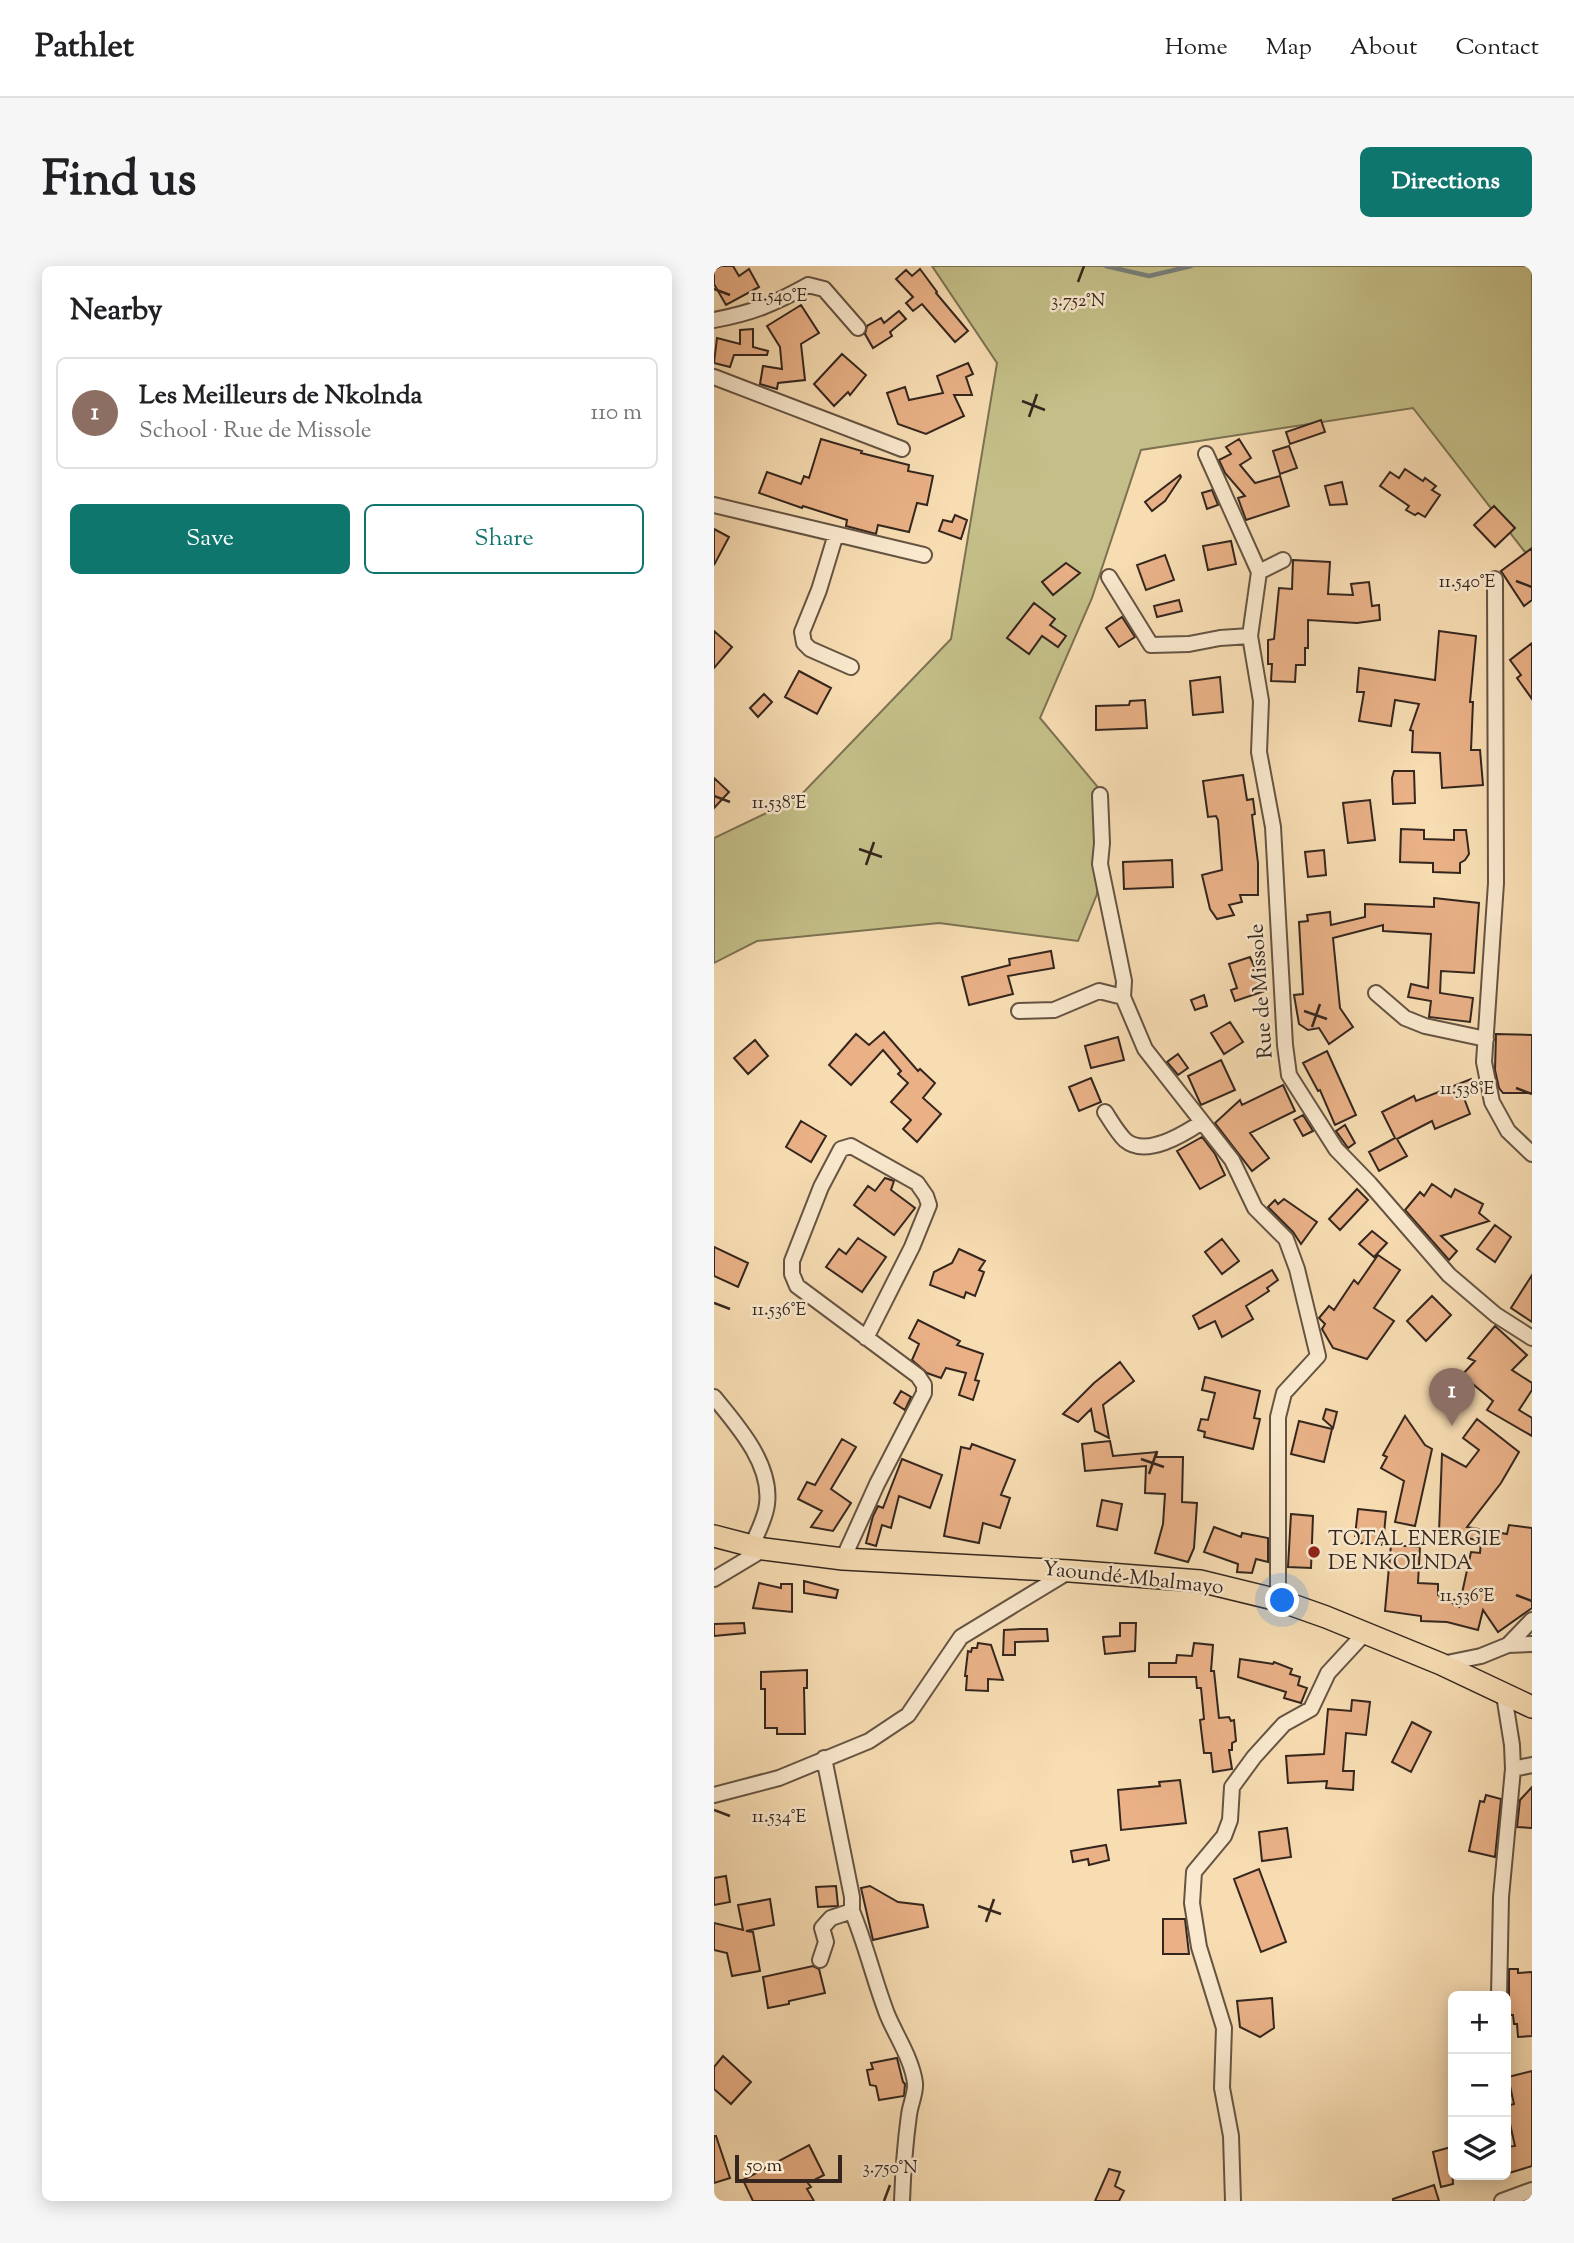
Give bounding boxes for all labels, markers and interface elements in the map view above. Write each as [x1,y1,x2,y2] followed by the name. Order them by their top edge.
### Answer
[35,24,134,72] text: Pathlet
[1165,31,1228,65] text: Home
[1266,31,1312,65] text: Map
[1350,31,1417,65] text: About
[1455,31,1539,65] text: Contact
[42,147,196,217] text: Find us
[1360,147,1532,217] button: Directions
[751,284,807,310] text: 11.540°E
[1051,289,1105,315] text: 3.752°N
[70,290,162,333] text: Nearby
[139,378,423,415] text: Les Meilleurs de Nkolnda
[91,397,99,430] text: 1
[591,397,642,430] text: 110 m
[139,415,372,448] text: School · Rue de Missole
[70,504,350,574] button: Save
[364,504,644,574] button: Share
[1439,570,1495,596] text: 11.540°E
[752,791,806,817] text: 11.538°E
[1242,922,1282,1060] street label: Rue de Missole
[1440,1077,1494,1103] text: 11.538°E
[752,1298,806,1324] text: 11.536°E
[1429,1368,1475,1426] pin: 1
[1328,1525,1501,1579] place label: TOTAL ENERGIE DE NKOLNDA
[1306,1544,1322,1560] marker: TOTAL ENERGIE DE NKOLNDA
[1041,1555,1225,1603] street label: Yaoundé-Mbalmayo
[1265,1583,1299,1617] your location
[1440,1584,1494,1610] text: 11.536°E
[752,1805,806,1831] text: 11.534°E
[1448,1991,1511,2180] map controls
[1448,1991,1511,2054] button: +
[1448,2054,1511,2117] button: −
[1448,2117,1511,2180] button: layers
[735,2152,842,2184] scale bar
[746,2153,782,2180] text: 50 m
[862,2156,918,2182] text: 3.750°N

